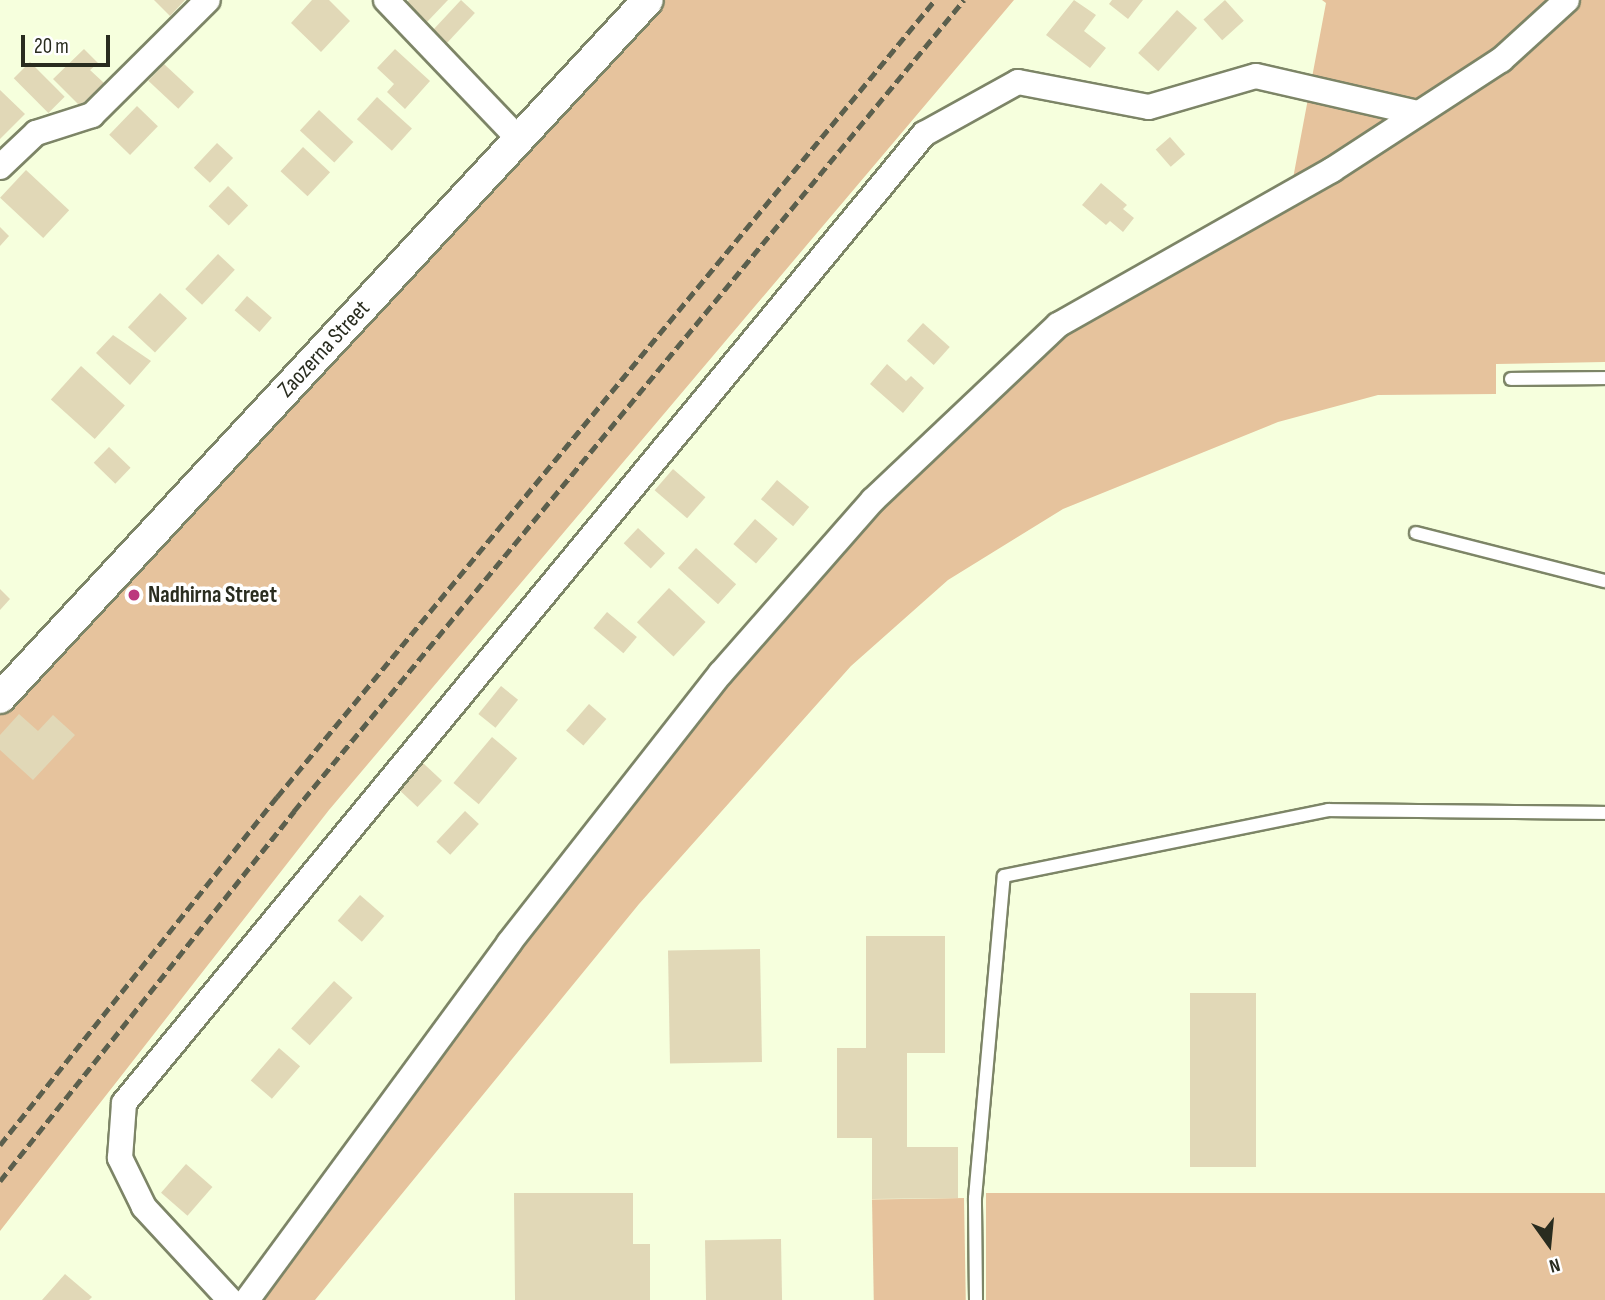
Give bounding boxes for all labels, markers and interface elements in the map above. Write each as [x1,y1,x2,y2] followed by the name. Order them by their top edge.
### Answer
[24,21,114,65] scale bar
[34,34,69,59] text: 20 m
[272,295,376,403] street label: Zaozerna Street
[148,581,277,609] place label: Nadhirna Street
[126,587,142,603] marker: Nadhirna Street
[1514,1209,1584,1279] north arrow
[1547,1252,1562,1277] text: N

